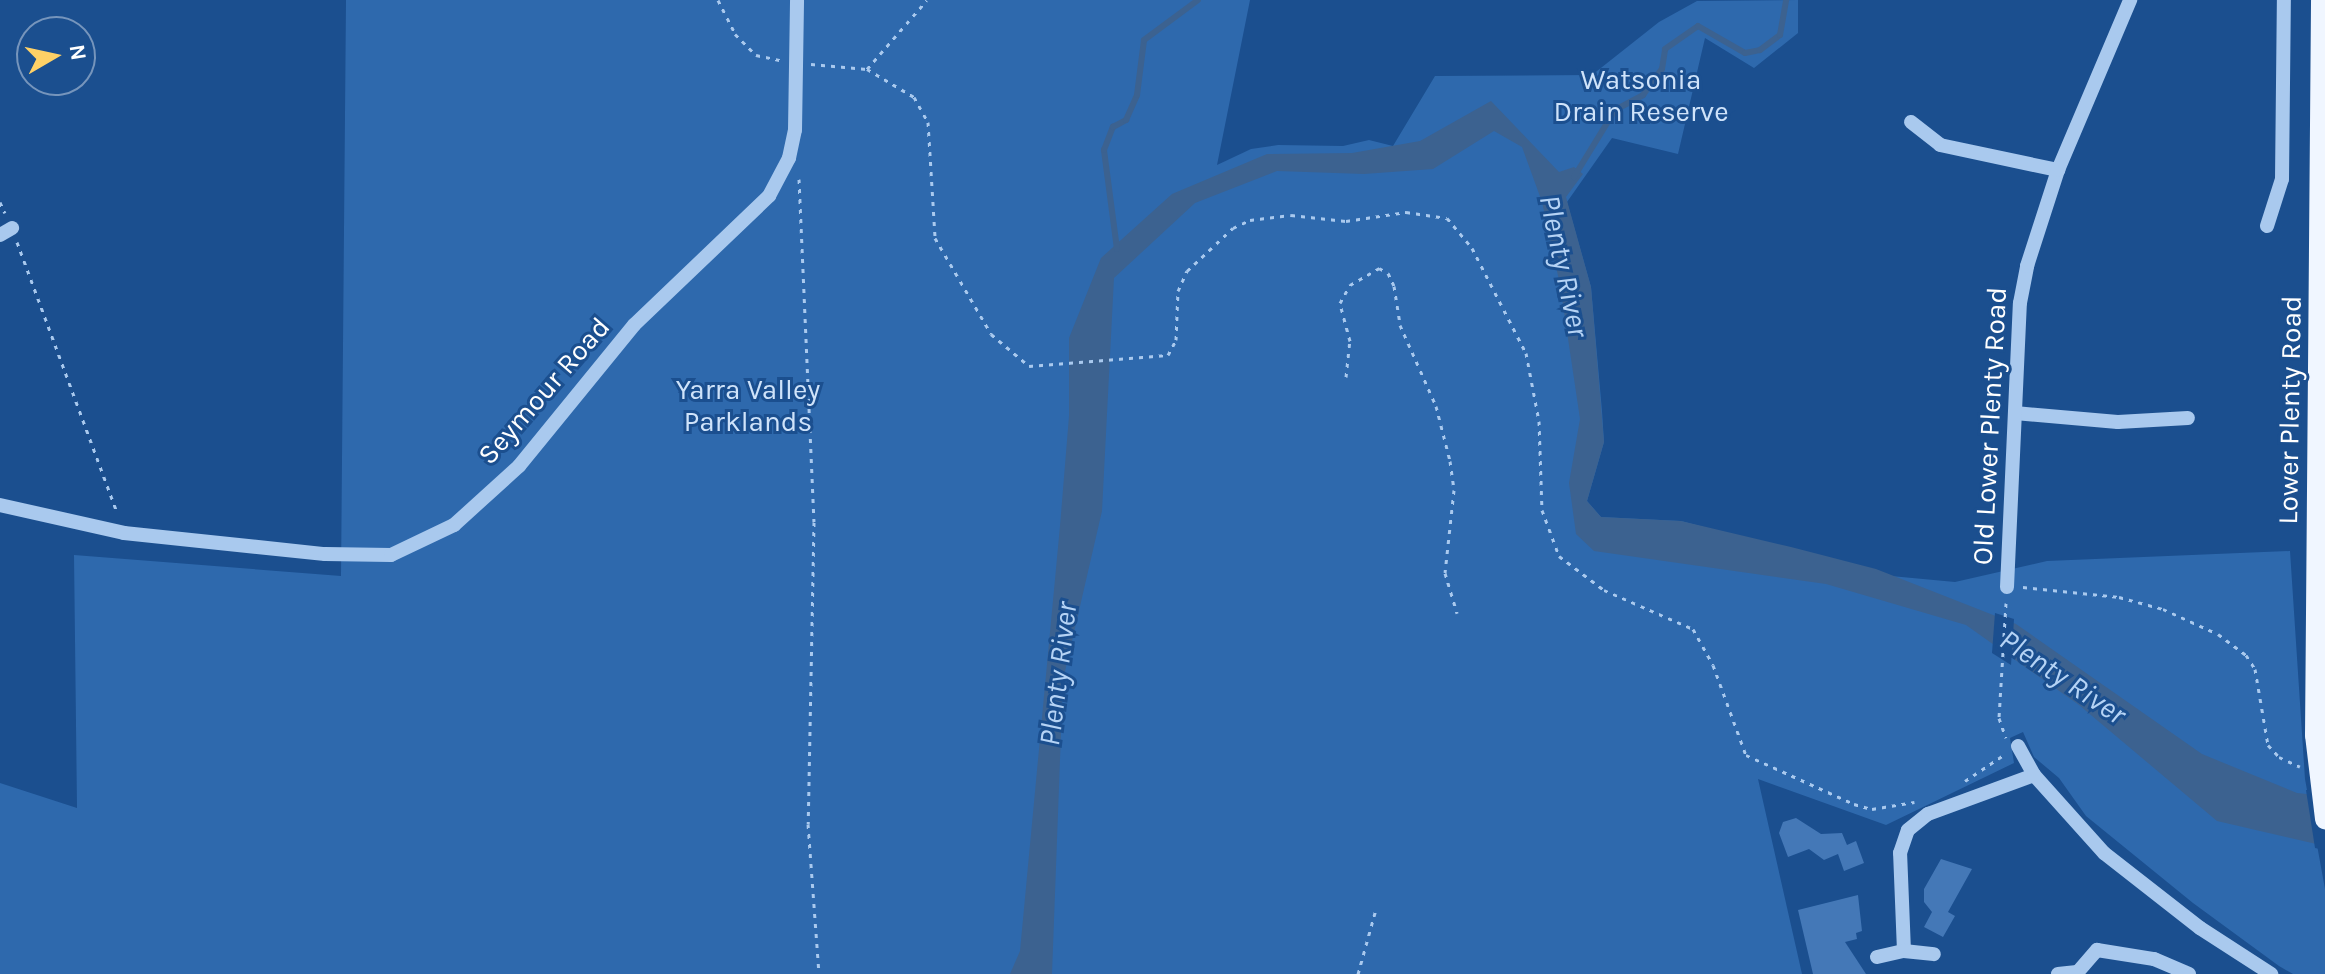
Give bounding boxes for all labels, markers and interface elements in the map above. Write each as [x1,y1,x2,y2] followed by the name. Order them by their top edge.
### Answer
[16,16,96,96] north arrow
[64,43,92,62] text: N
[1553,63,1729,129] park label: Watsonia Drain Reserve
[1531,191,1597,341] water label: Plenty River
[1966,286,2014,566] street label: Old Lower Plenty Road
[2271,295,2309,525] street label: Lower Plenty Road
[471,311,617,471] street label: Seymour Road
[676,373,820,439] park label: Yarra Valley Parklands
[1031,600,1085,748] water label: Plenty River
[1993,622,2133,732] water label: Plenty River

